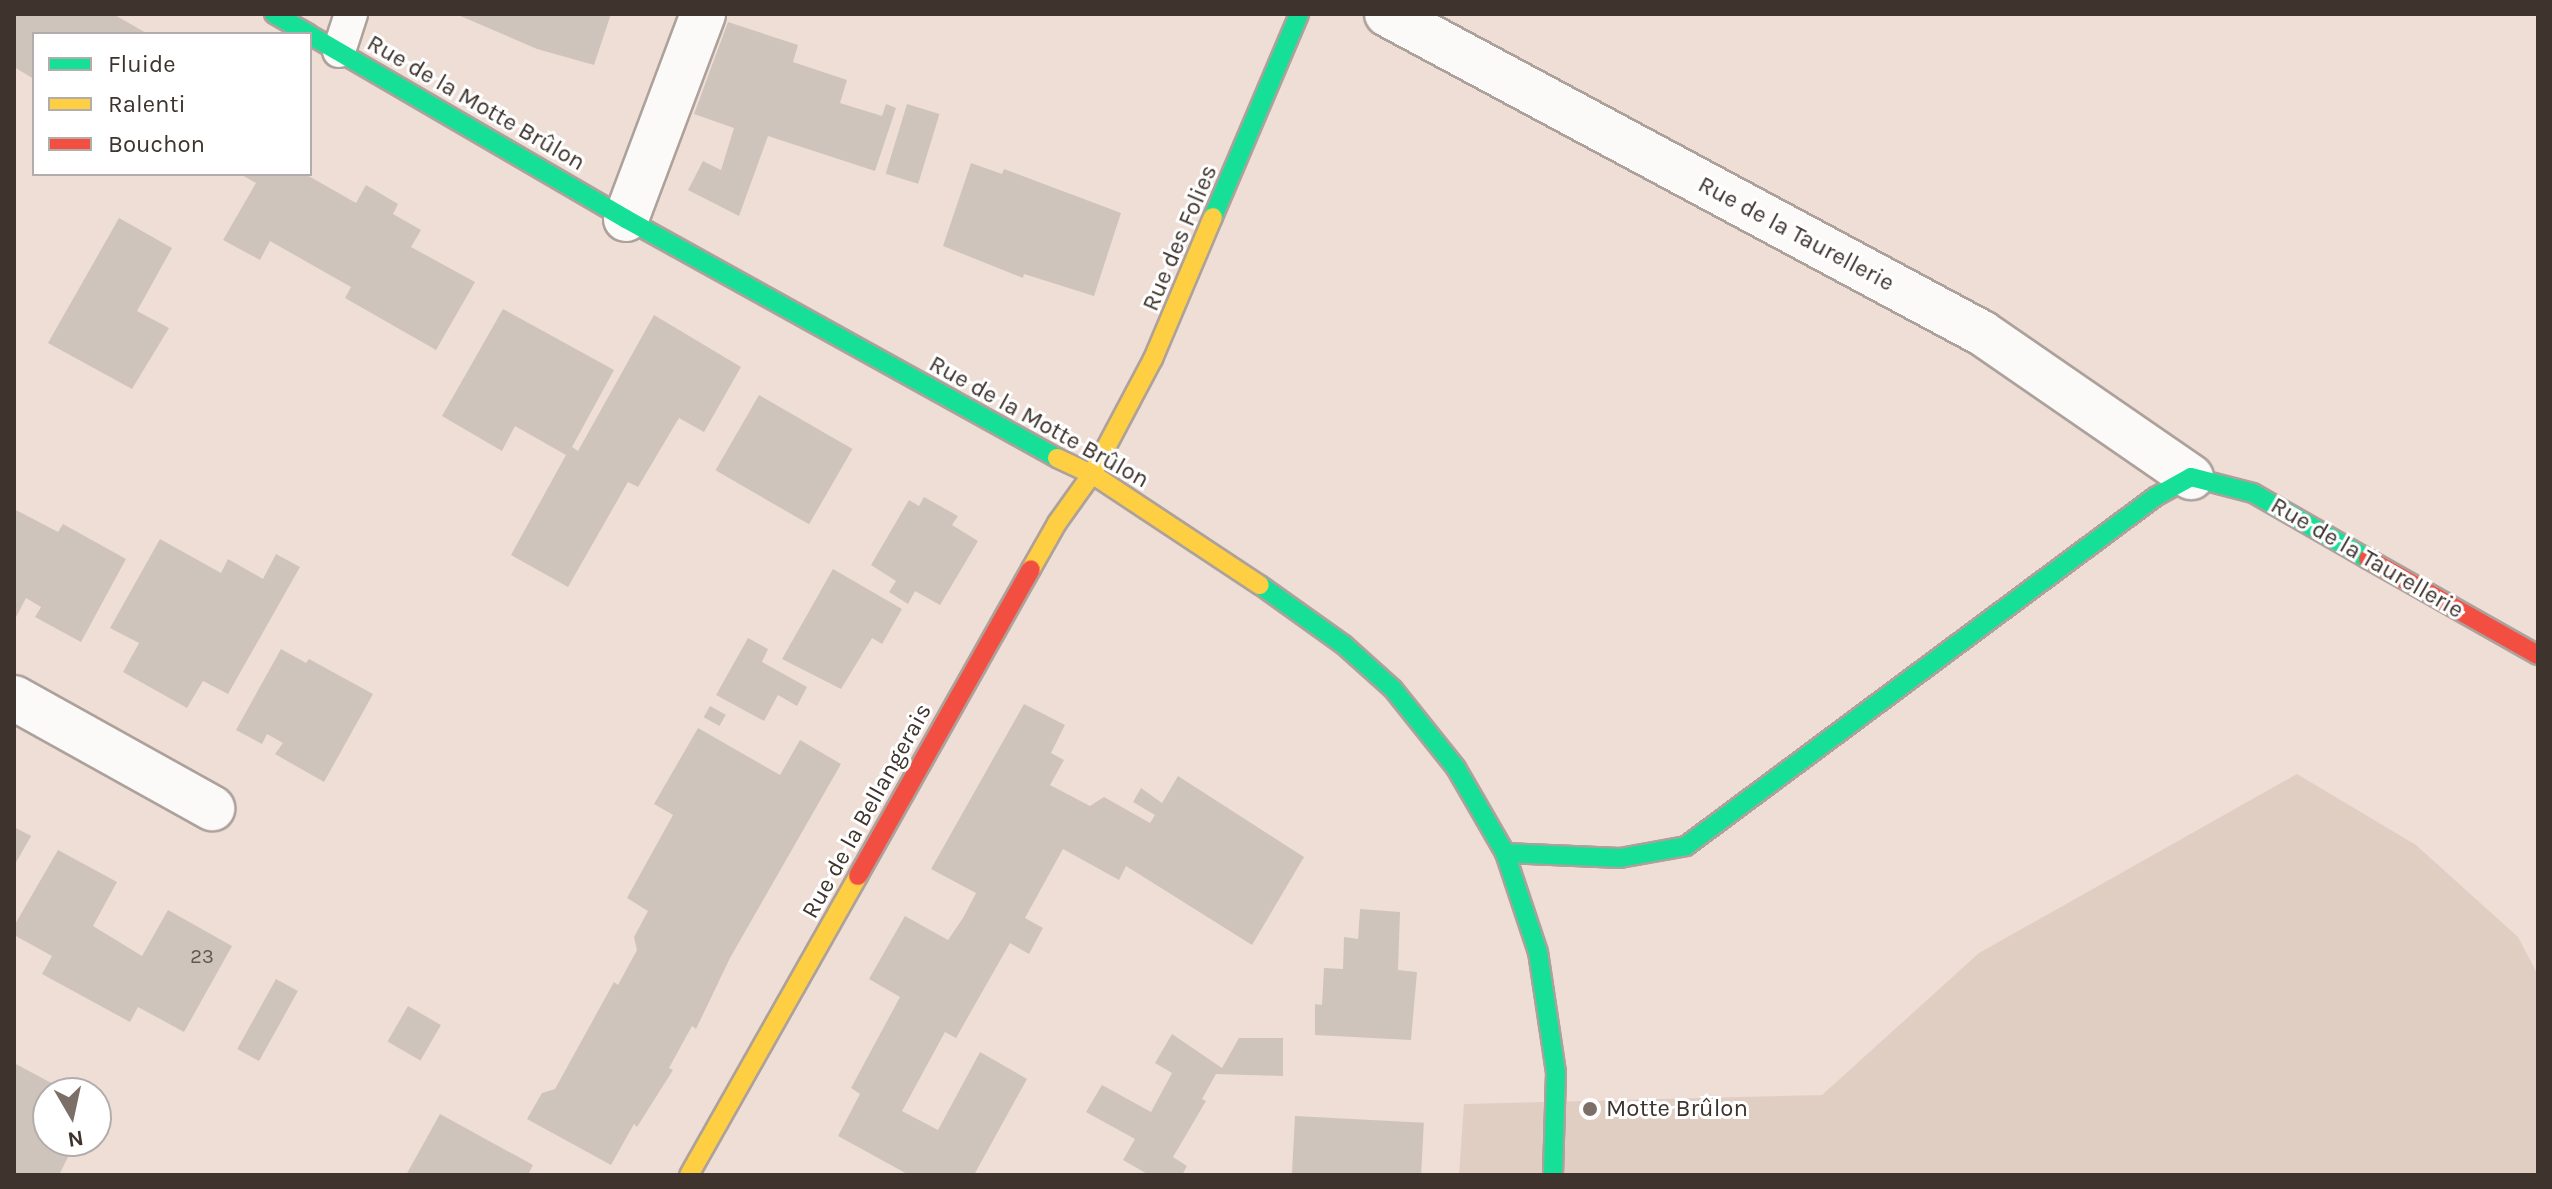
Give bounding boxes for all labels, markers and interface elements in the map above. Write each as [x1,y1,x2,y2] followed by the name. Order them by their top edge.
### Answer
[362,29,590,177] street label: Rue de la Motte Brûlon
[32,32,312,176] legend
[108,50,176,78] text: Fluide
[108,90,186,118] text: Ralenti
[108,130,205,158] text: Bouchon
[1136,161,1224,315] street label: Rue des Folies
[1693,170,1899,298] street label: Rue de la Taurellerie
[924,350,1154,494] street label: Rue de la Motte Brûlon
[2266,491,2468,625] street label: Rue de la Taurellerie
[796,699,938,923] street label: Rue de la Bellangerais
[190,944,214,968] house number: 23
[32,1077,112,1157] north arrow
[1606,1095,1748,1123] place label: Motte Brûlon
[1581,1100,1599,1118] marker: Motte Brûlon
[66,1125,85,1153] text: N

